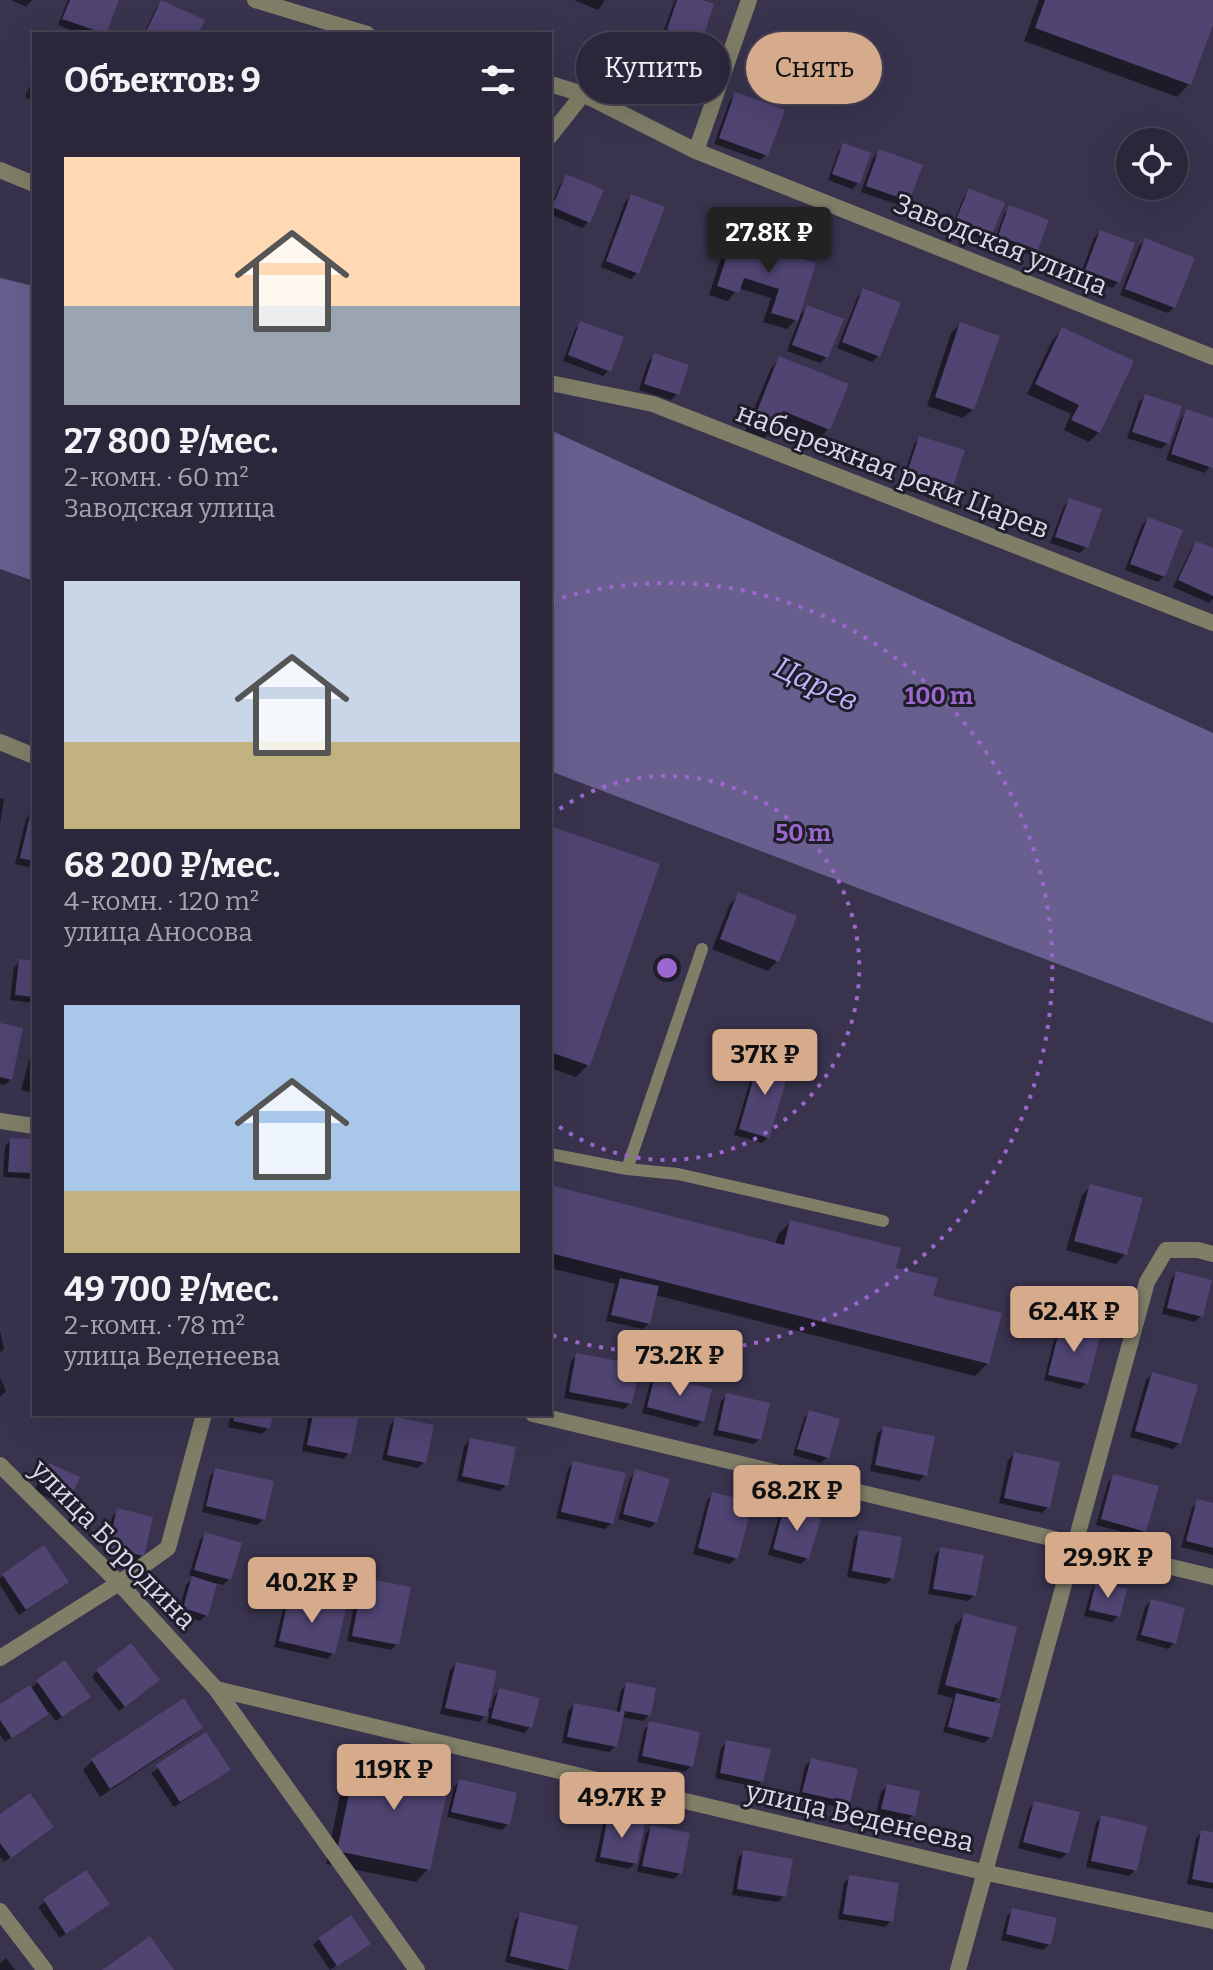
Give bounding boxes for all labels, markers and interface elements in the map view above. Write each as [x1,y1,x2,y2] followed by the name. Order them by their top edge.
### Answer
[576,32,730,104] chip: Купить
[746,32,882,104] chip: Снять
[476,58,520,102] icon: filters
[64,60,261,101] text: Объектов: 9
[1116,128,1188,200] map controls
[1116,128,1188,200] button: locate
[889,187,1113,302] street label: Заводская улица
[695,207,843,275] pin: 27.8K ₽
[220,209,364,353] icon: home
[725,217,813,248] text: 27.8K ₽
[732,396,1054,545] street label: набережная реки Царев
[64,421,278,462] text: 27 800 ₽/мес.
[64,462,249,493] text: 2-комн. · 60 m²
[64,493,275,524] text: Заводская улица
[220,633,364,777] icon: home
[768,649,864,719] water label: Царев
[905,682,973,710] text: 100 m
[775,819,831,847] text: 50 m
[64,845,280,886] text: 68 200 ₽/мес.
[64,886,259,917] text: 4-комн. · 120 m²
[64,917,253,948] text: улица Аносова
[653,954,681,982] centre of rings
[709,1029,821,1097] pin: 37K ₽
[730,1039,800,1070] text: 37K ₽
[220,1057,364,1201] icon: home
[64,1269,279,1310] text: 49 700 ₽/мес.
[1000,1286,1148,1354] pin: 62.4K ₽
[1028,1296,1120,1327] text: 62.4K ₽
[64,1310,245,1341] text: 2-комн. · 78 m²
[606,1330,754,1398] pin: 73.2K ₽
[636,1340,724,1371] text: 73.2K ₽
[64,1341,280,1372] text: улица Веденеева
[24,1452,203,1636] street label: улица Бородина
[723,1465,871,1533] pin: 68.2K ₽
[751,1475,843,1506] text: 68.2K ₽
[1034,1532,1182,1600] pin: 29.9K ₽
[1063,1542,1153,1573] text: 29.9K ₽
[238,1557,386,1625] pin: 40.2K ₽
[266,1567,358,1598] text: 40.2K ₽
[329,1744,459,1812] pin: 119K ₽
[355,1754,433,1785] text: 119K ₽
[548,1772,696,1840] pin: 49.7K ₽
[742,1774,977,1859] street label: улица Веденеева
[578,1782,666,1813] text: 49.7K ₽

